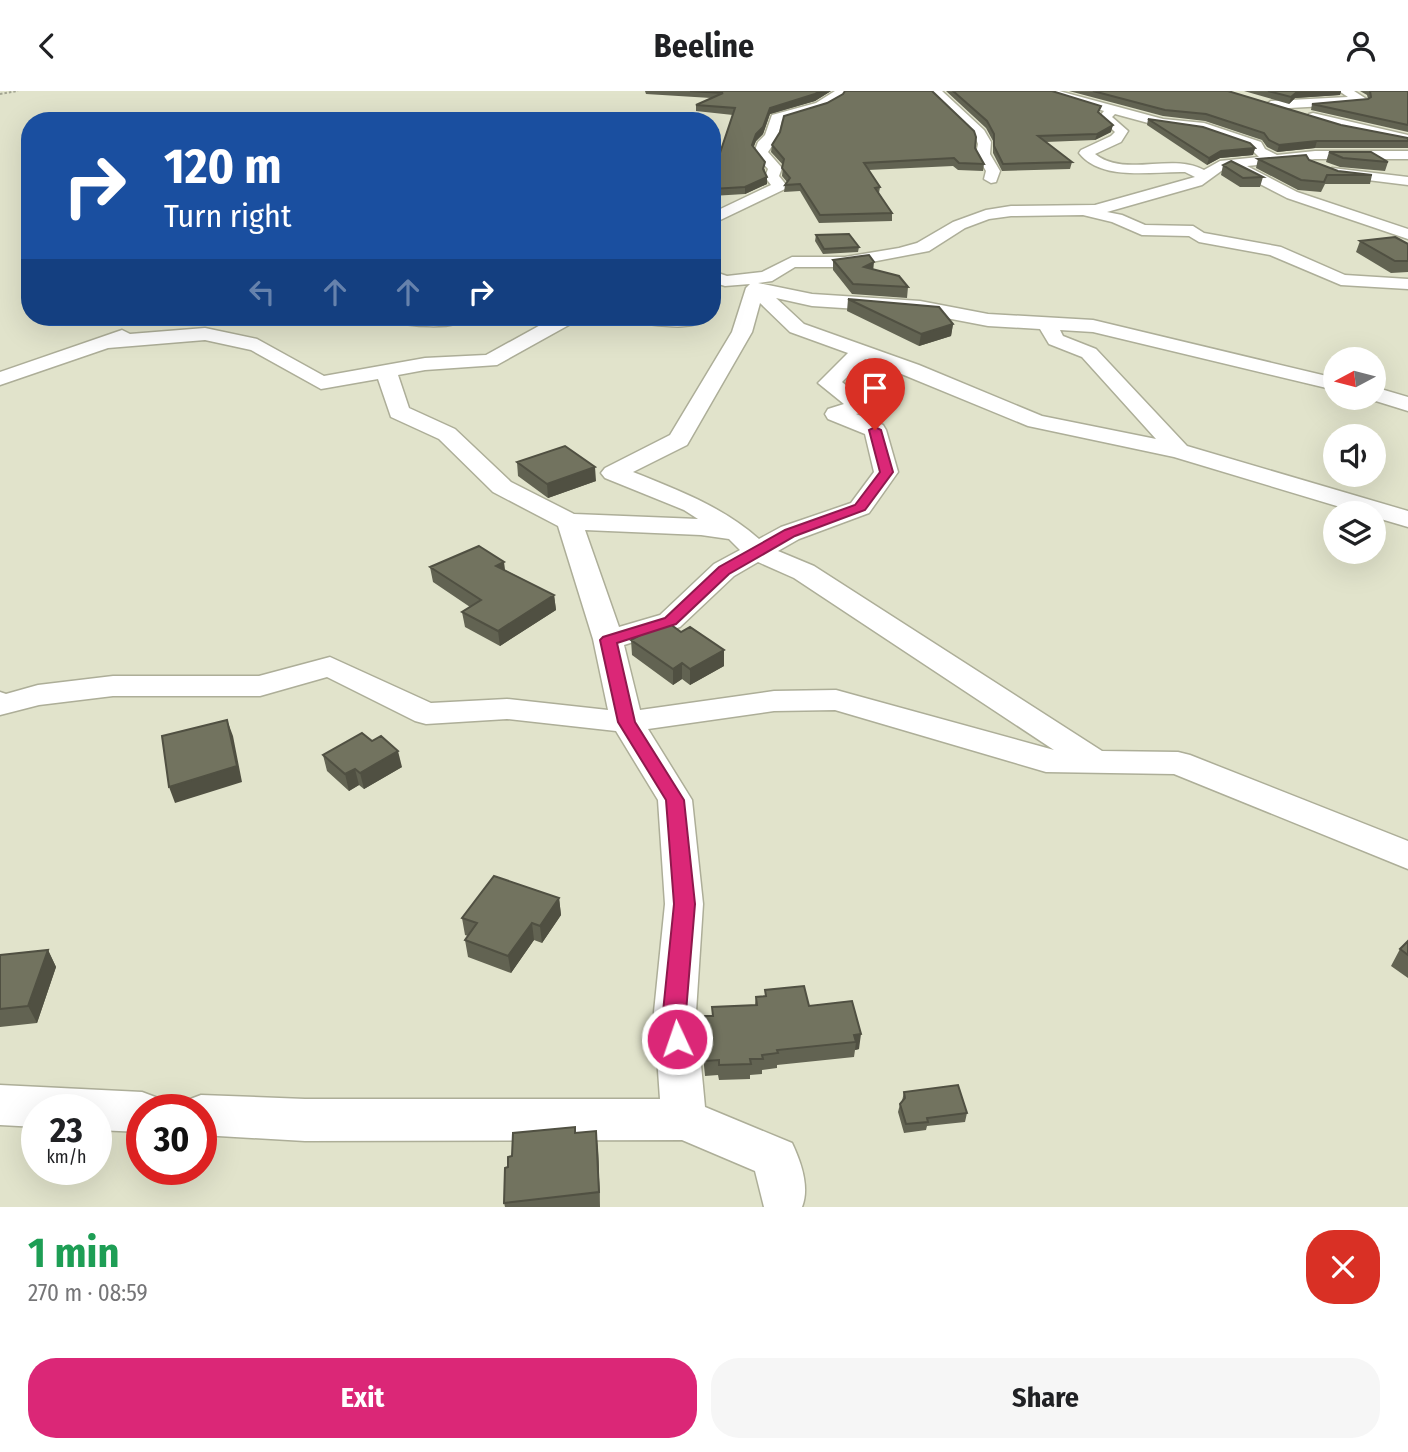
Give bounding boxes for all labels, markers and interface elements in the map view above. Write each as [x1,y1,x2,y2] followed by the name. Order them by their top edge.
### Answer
[28,27,66,65] icon: back
[654,27,754,65] text: Beeline
[1342,27,1380,65] icon: person
[164,137,282,196] text: 120 m
[49,140,140,231] icon: right
[164,197,291,235] text: Turn right
[243,273,281,311] icon: left
[316,273,354,311] icon: ahead
[389,273,427,311] icon: ahead
[462,273,500,311] icon: right
[1323,347,1386,409] north arrow
[1323,347,1386,564] map controls
[845,358,905,430] pin
[856,369,894,407] icon: arrive
[1323,424,1386,487] button: sound
[1323,501,1386,564] button: layers
[640,1002,714,1076] position arrow
[126,1094,217,1185] speed limit sign: 30
[50,1109,83,1151] text: 23
[46,1146,87,1168] text: km/h
[28,1228,119,1278] text: 1 min
[1306,1230,1380,1304] button: close
[28,1279,148,1307] text: 270 m · 08:59
[28,1358,697,1438] button: Exit
[711,1358,1380,1438] button: Share

